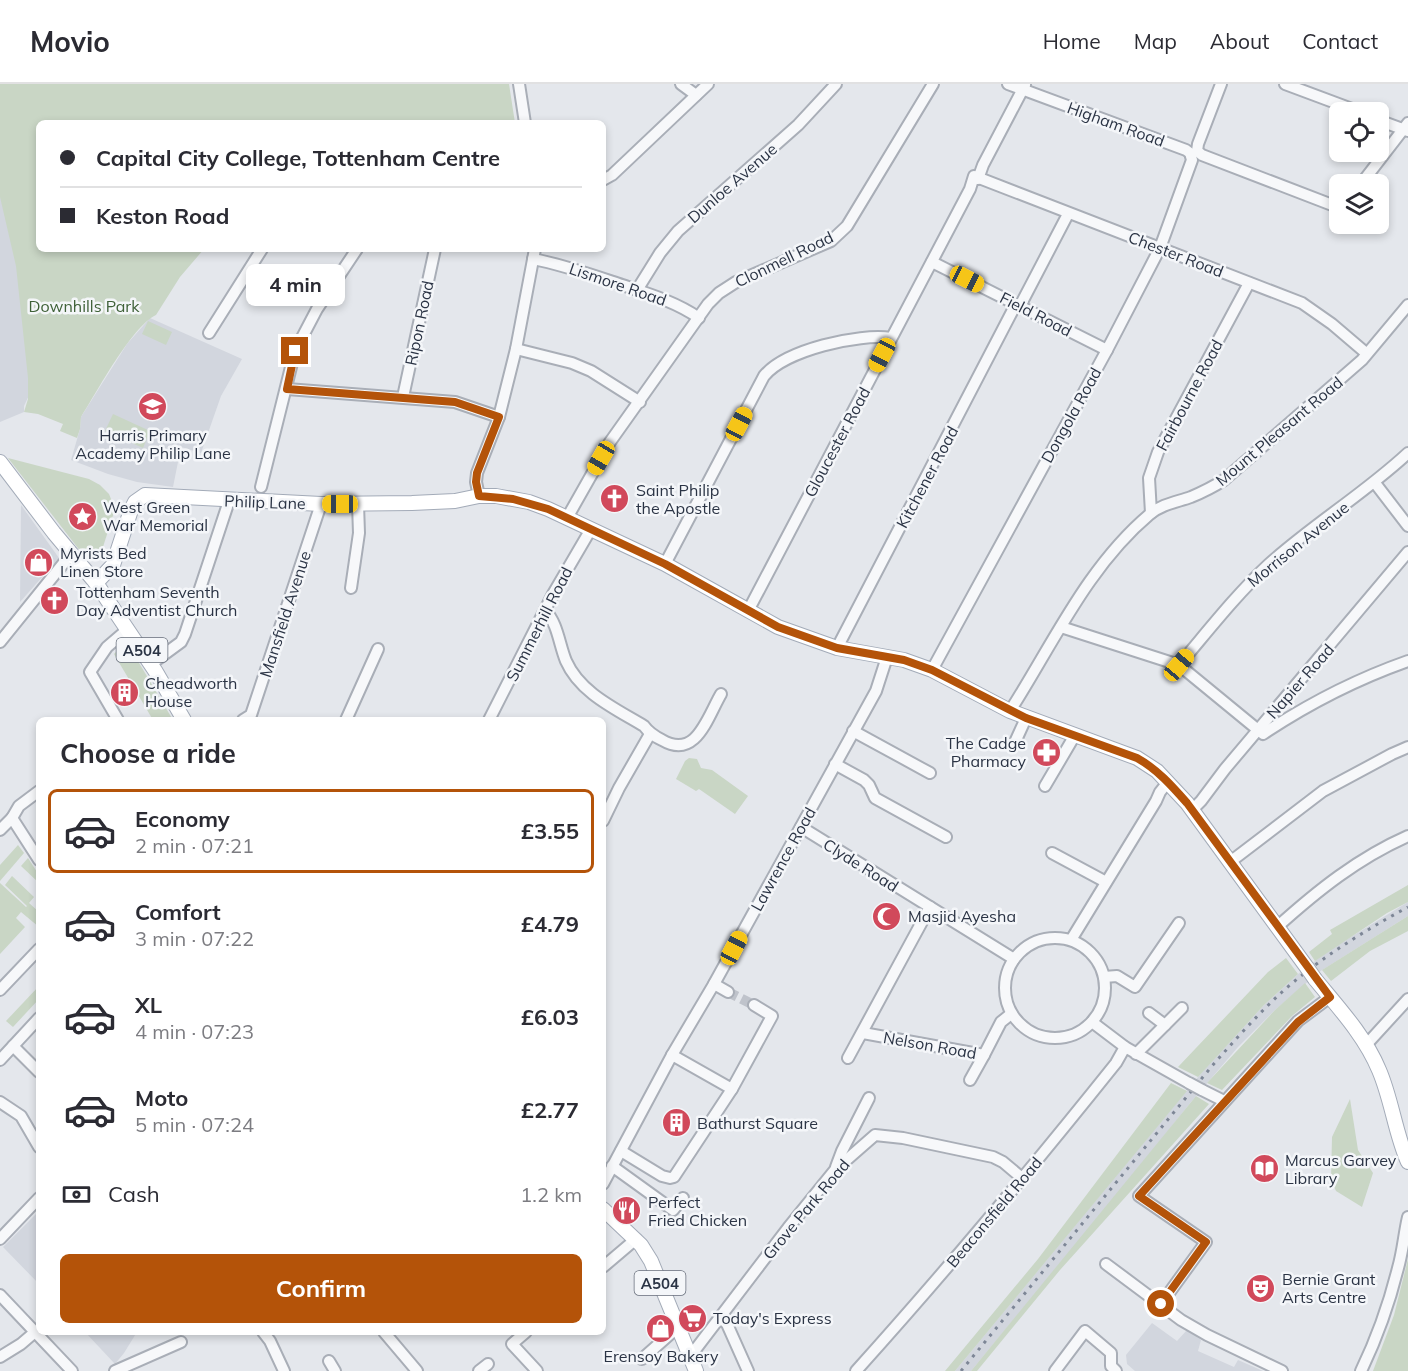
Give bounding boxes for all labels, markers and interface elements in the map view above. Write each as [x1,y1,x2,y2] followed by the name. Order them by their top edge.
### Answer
[30,24,110,59] text: Movio
[1043,28,1101,54] text: Home
[1134,28,1177,54] text: Map
[1210,28,1269,54] text: About
[1302,28,1378,54] text: Contact
[1065,97,1167,151] street label: Higham Road
[1329,102,1389,234] map controls
[1329,102,1389,162] button: locate
[683,139,781,227] street label: Dunloe Avenue
[96,144,500,172] text: Capital City College, Tottenham Centre
[1329,174,1389,234] button: layers
[96,202,229,230] text: Keston Road
[732,227,836,291] street label: Clonmell Road
[1126,227,1226,281] street label: Chester Road
[567,258,669,310] street label: Lismore Road
[947,263,987,295] car
[246,264,344,306] callout: 4 min
[269,272,322,297] text: 4 min
[400,279,438,367] street label: Ripon Road
[997,287,1075,341] street label: Field Road
[29,296,140,316] park label: Downhills Park
[866,335,898,375] car
[1151,336,1227,454] street label: Fairbourne Road
[281,337,308,364] route end
[1037,364,1105,466] street label: Dongola Road
[1211,372,1347,490] street label: Mount Pleasant Road
[800,384,874,500] street label: Gloucester Road
[137,391,169,423] school or university icon: Harris Primary Academy Philip Lane
[723,404,755,444] car
[892,423,962,531] street label: Kitchener Road
[75,425,231,463] place label: Harris Primary Academy Philip Lane
[584,438,618,478] car
[636,480,720,518] place label: Saint Philip the Apostle
[599,483,631,515] church icon: Saint Philip the Apostle
[224,491,306,513] street label: Philip Lane
[322,495,358,513] car
[103,497,208,535] place label: West Green War Memorial
[1243,497,1353,591] street label: Morrison Avenue
[66,500,98,532] place icon: West Green War Memorial
[60,543,147,581] place label: Myrists Bed Linen Store
[23,546,55,578] shop icon: Myrists Bed Linen Store
[255,548,315,680] street label: Mansfield Avenue
[501,563,577,685] street label: Summerhill Road
[76,582,237,620] place label: Tottenham Seventh Day Adventist Church
[39,585,71,617] church icon: Tottenham Seventh Day Adventist Church
[116,638,168,662] road number: A504
[1262,639,1338,723] street label: Napier Road
[1161,645,1197,685] car
[145,673,237,711] place label: Cheadworth House
[108,676,140,708] building icon: Cheadworth House
[946,733,1027,771] place label: The Cadge Pharmacy
[60,736,236,770] text: Choose a ride
[1031,736,1063,768] pharmacy icon: The Cadge Pharmacy
[63,804,117,858] icon: car
[746,804,820,914] street label: Lawrence Road
[135,805,230,833] text: Economy
[521,817,579,845] text: £3.55
[135,833,254,858] text: 2 min · 07:21
[820,834,902,896] street label: Clyde Road
[63,897,117,951] icon: car
[135,898,221,926] text: Comfort
[871,900,903,932] mosque icon: Masjid Ayesha
[908,906,1016,926] place label: Masjid Ayesha
[521,910,579,938] text: £4.79
[135,926,254,951] text: 3 min · 07:22
[718,928,750,968] car
[63,990,117,1044] icon: car
[135,991,162,1019] text: XL
[521,1003,579,1031] text: £6.03
[135,1019,254,1044] text: 4 min · 07:23
[882,1027,978,1063] street label: Nelson Road
[63,1083,117,1137] icon: car
[135,1084,188,1112] text: Moto
[521,1096,579,1124] text: £2.77
[660,1107,692,1139] building icon: Bathurst Square
[135,1112,254,1137] text: 5 min · 07:24
[697,1113,818,1133] place label: Bathurst Square
[1285,1150,1397,1188] place label: Marcus Garvey Library
[942,1153,1046,1271] street label: Beaconsfield Road
[1248,1153,1280,1185] library icon: Marcus Garvey Library
[758,1155,854,1263] street label: Grove Park Road
[60,1178,93,1211] icon: cash
[108,1180,160,1208] text: Cash
[520,1182,582,1207] text: 1.2 km
[648,1192,747,1230] place label: Perfect Fried Chicken
[611,1195,643,1227] restaurant icon: Perfect Fried Chicken
[60,1254,582,1323] button: Confirm
[1282,1269,1376,1307] place label: Bernie Grant Arts Centre
[634,1271,686,1295] road number: A504
[1245,1272,1277,1304] theatre icon: Bernie Grant Arts Centre
[1147,1290,1174,1317] route start
[676,1302,708,1334] supermarket icon: Today's Express
[713,1308,832,1328] place label: Today's Express
[645,1312,677,1344] shop icon: Erensoy Bakery
[604,1346,719,1366] place label: Erensoy Bakery

